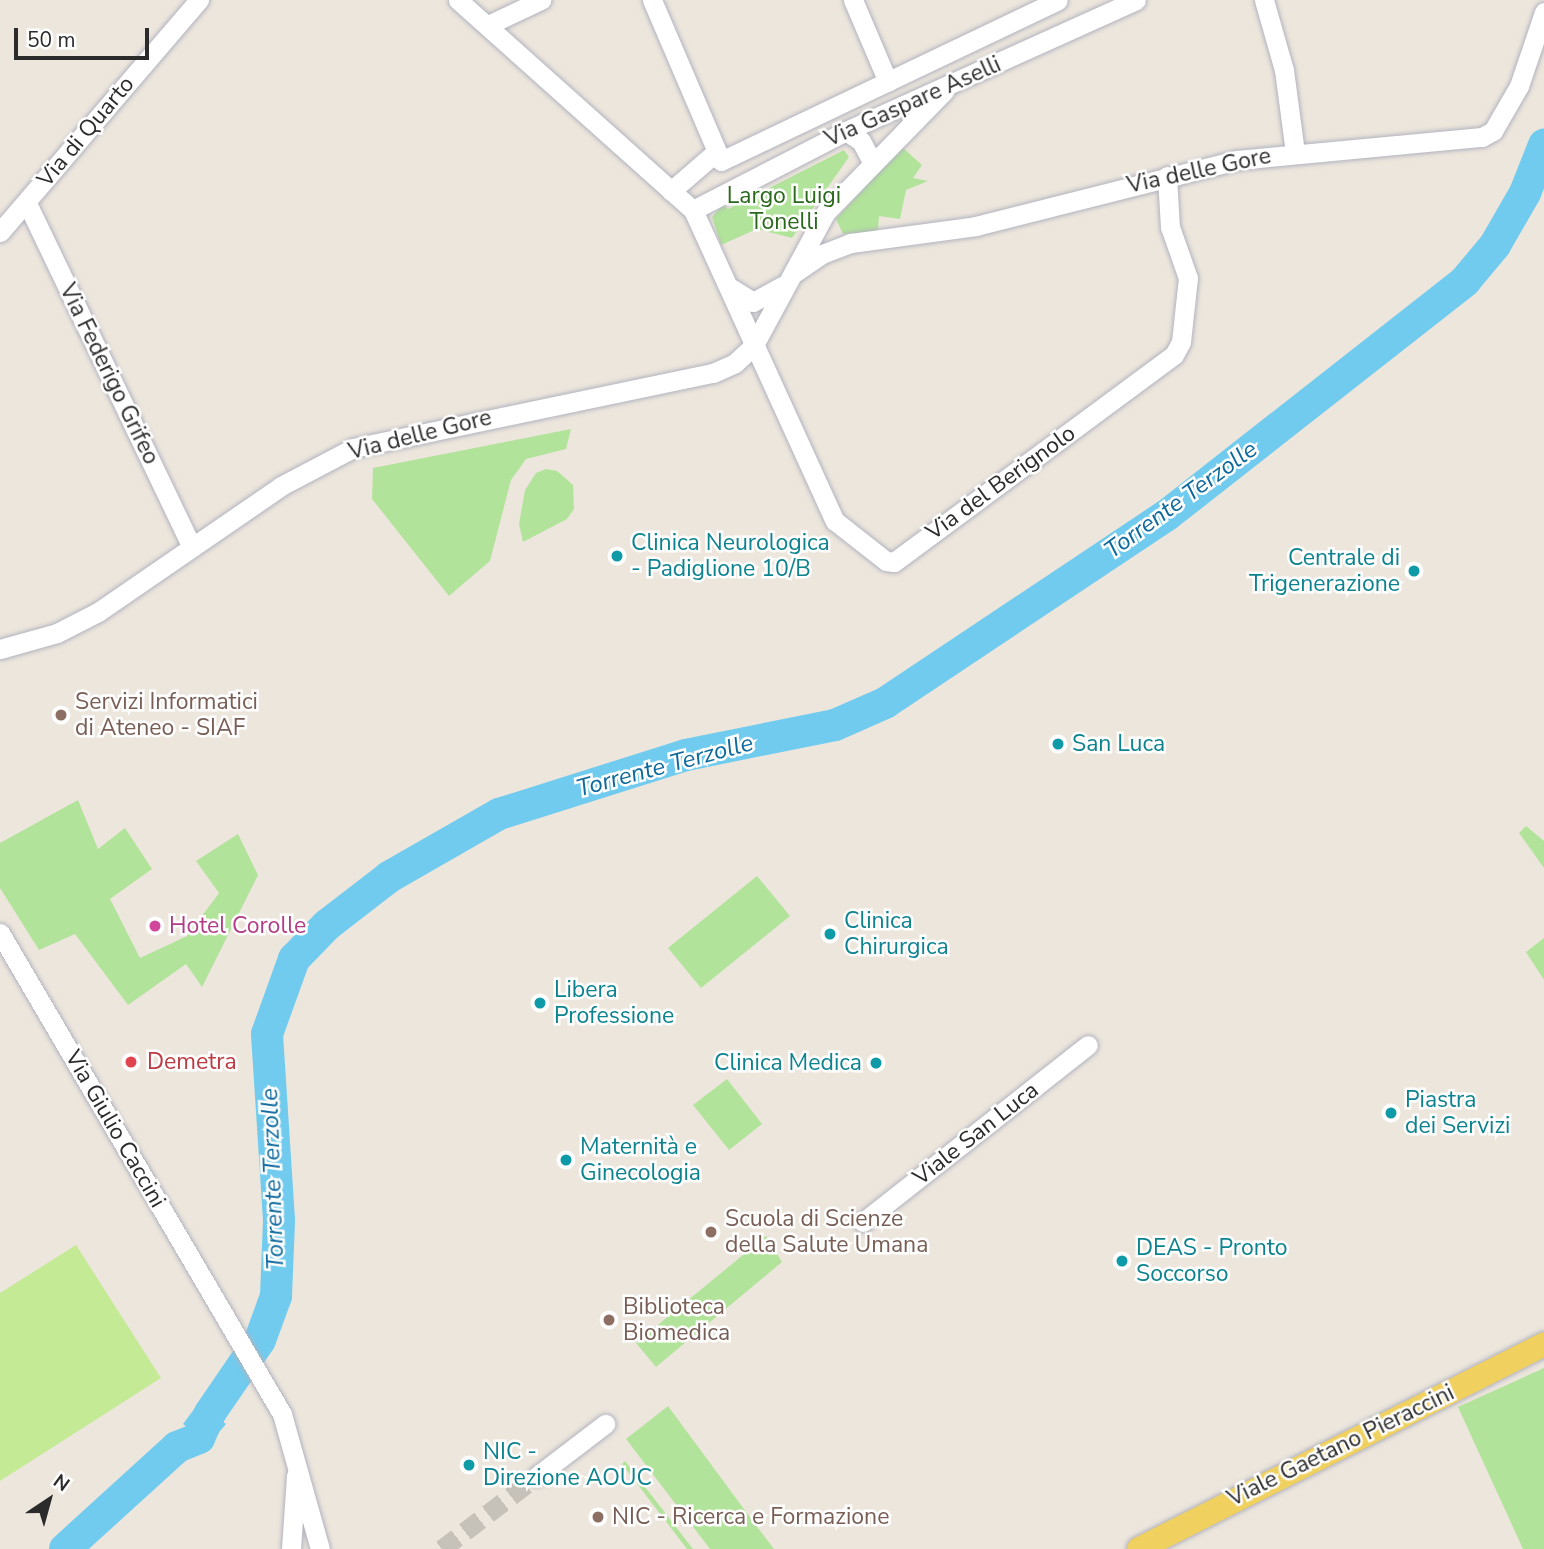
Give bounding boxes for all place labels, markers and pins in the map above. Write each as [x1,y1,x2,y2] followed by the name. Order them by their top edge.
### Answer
[631,529,830,583] place label: Clinica Neurologica - Padiglione 10/B
[1249,544,1400,598] place label: Centrale di Trigenerazione
[609,548,625,564] marker: Clinica Neurologica - Padiglione 10/B
[1406,563,1422,579] marker: Centrale di Trigenerazione
[75,688,258,742] place label: Servizi Informatici di Ateneo - SIAF
[53,707,69,723] marker: Servizi Informatici di Ateneo - SIAF
[1072,730,1165,758] place label: San Luca
[1050,736,1066,752] marker: San Luca
[844,907,949,961] place label: Clinica Chirurgica
[169,912,306,940] place label: Hotel Corolle
[147,918,163,934] marker: Hotel Corolle
[822,926,838,942] marker: Clinica Chirurgica
[554,976,674,1030] place label: Libera Professione
[532,995,548,1011] marker: Libera Professione
[147,1048,237,1076] place label: Demetra
[714,1049,862,1077] place label: Clinica Medica
[121,1052,141,1072] marker: Demetra
[868,1055,884,1071] marker: Clinica Medica
[1405,1086,1510,1140] place label: Piastra dei Servizi
[1383,1105,1399,1121] marker: Piastra dei Servizi
[580,1133,701,1187] place label: Maternità e Ginecologia
[558,1152,574,1168] marker: Maternità e Ginecologia
[725,1205,928,1259] place label: Scuola di Scienze della Salute Umana
[703,1224,719,1240] marker: Scuola di Scienze della Salute Umana
[1136,1234,1287,1288] place label: DEAS - Pronto Soccorso
[1114,1253,1130,1269] marker: DEAS - Pronto Soccorso
[623,1293,730,1347] place label: Biblioteca Biomedica
[601,1312,617,1328] marker: Biblioteca Biomedica
[483,1438,652,1492] place label: NIC - Direzione AOUC
[461,1457,477,1473] marker: NIC - Direzione AOUC
[612,1503,889,1531] place label: NIC - Ricerca e Formazione
[590,1509,606,1525] marker: NIC - Ricerca e Formazione

